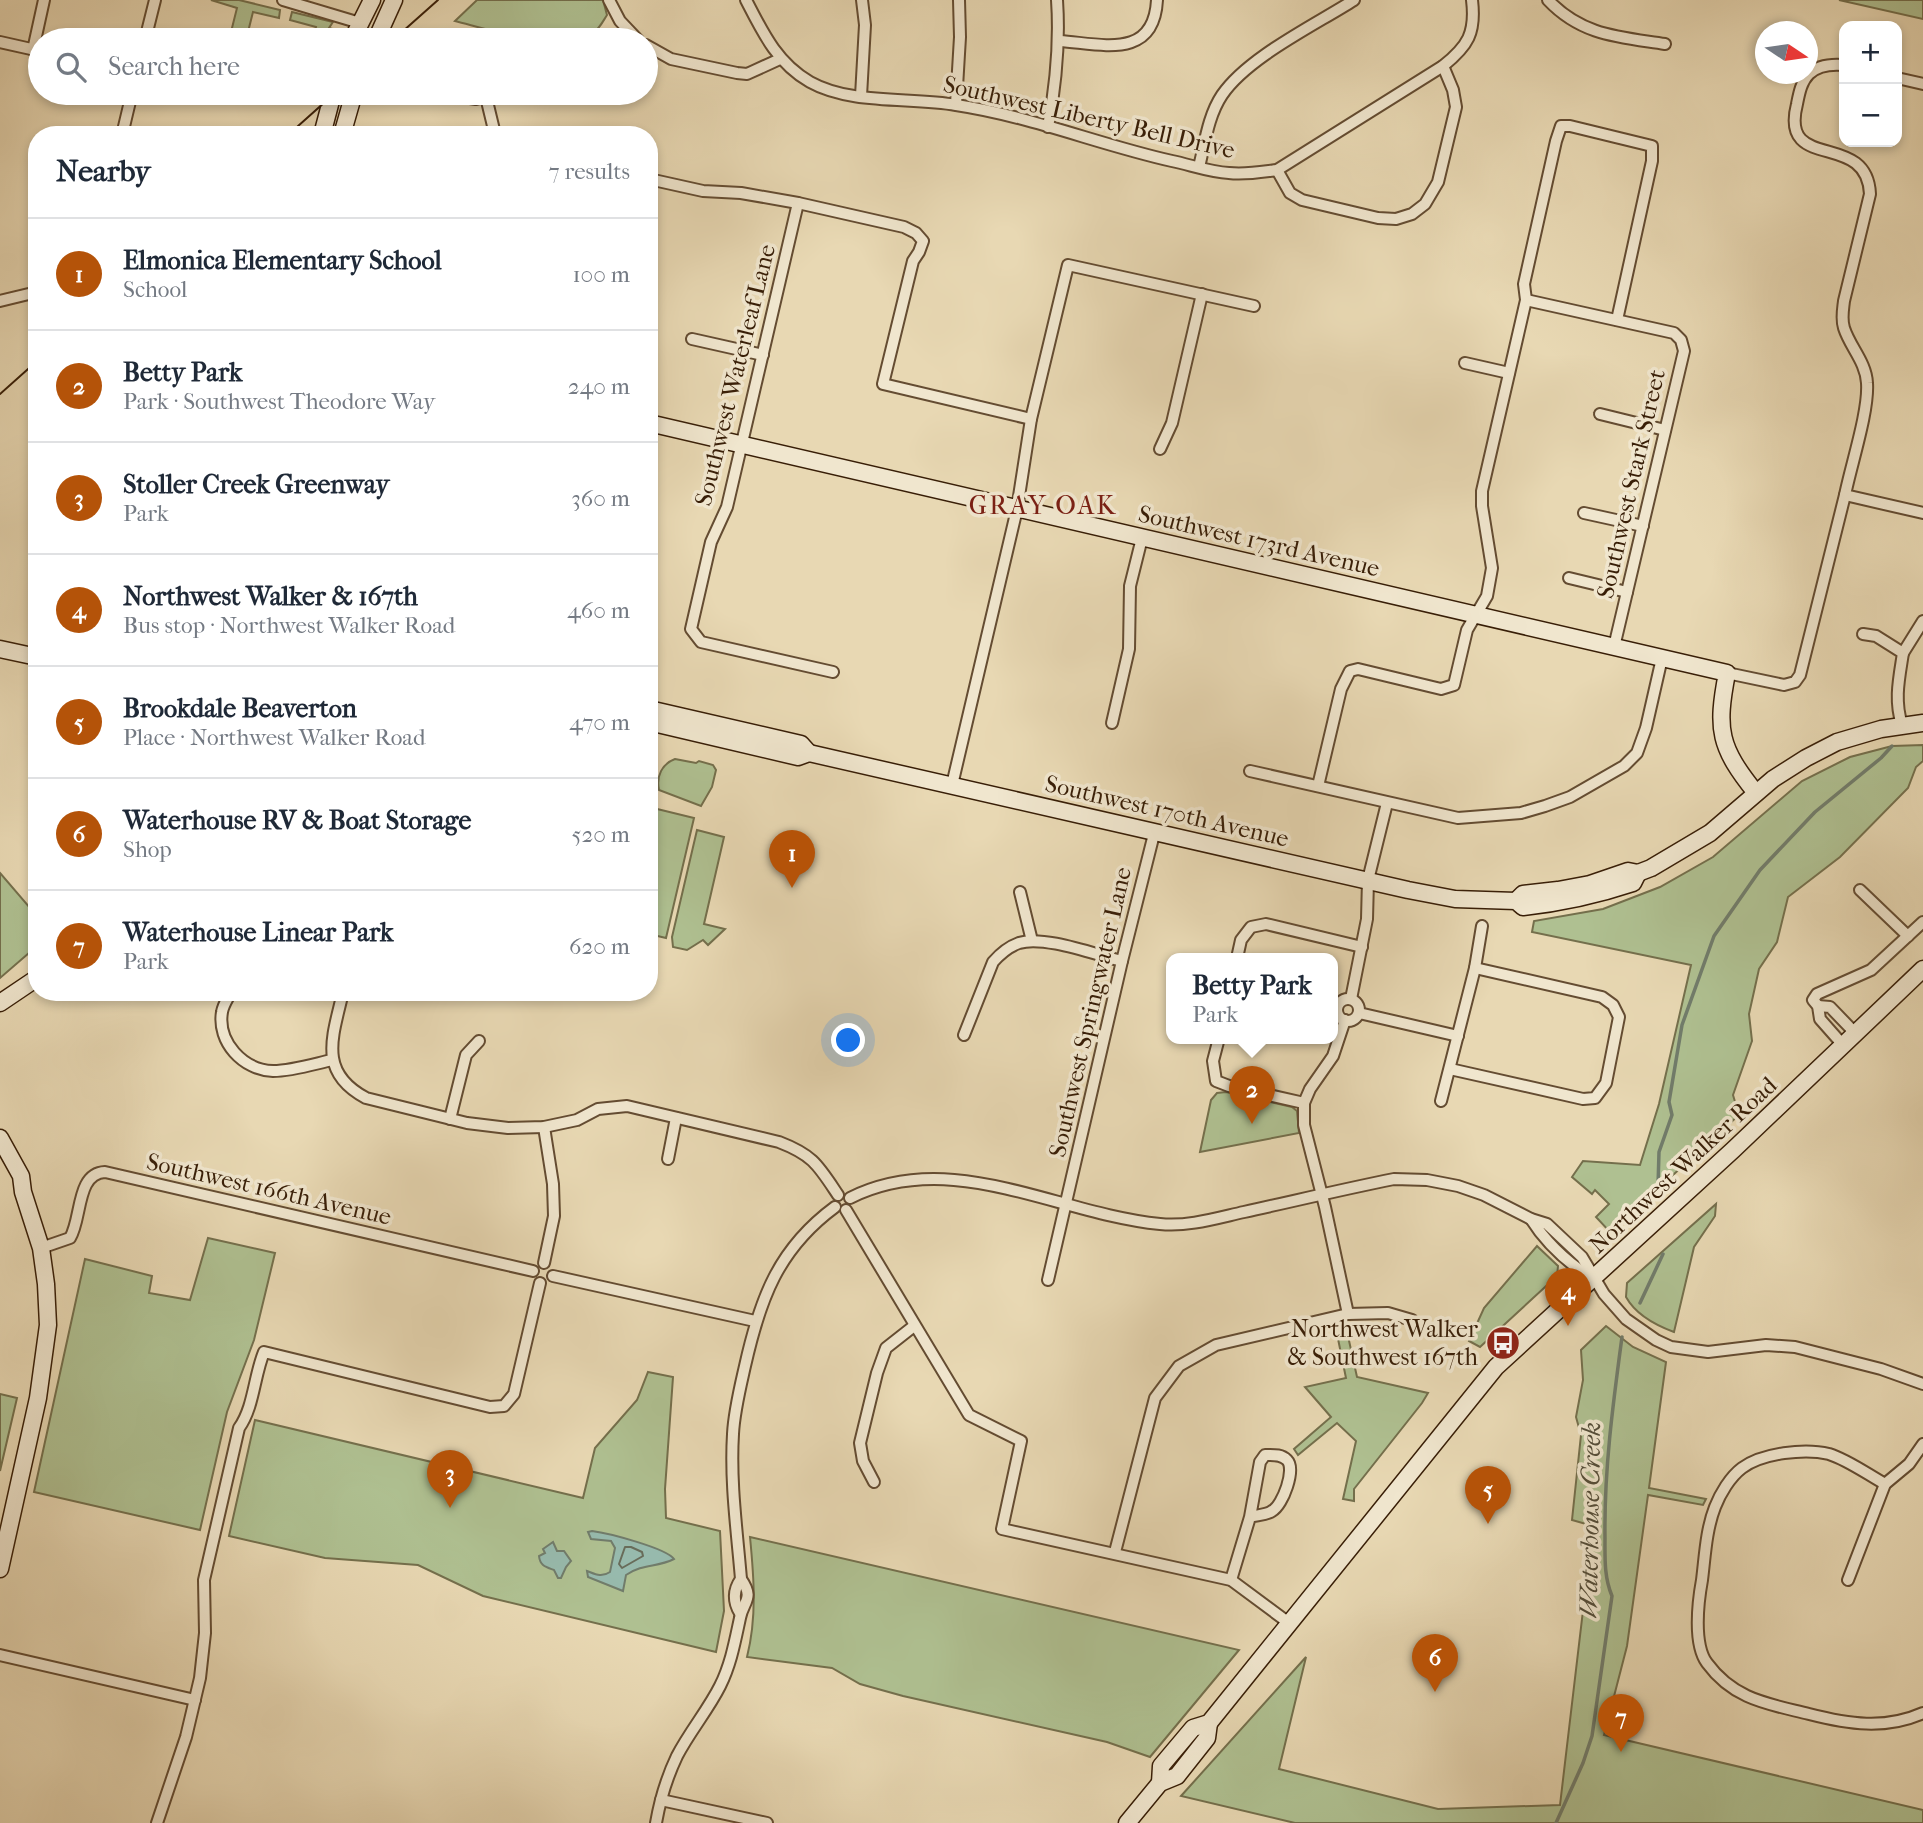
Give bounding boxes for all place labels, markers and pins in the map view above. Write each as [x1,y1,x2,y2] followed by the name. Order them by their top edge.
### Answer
[769,830,815,888] pin: 1
[1229,1066,1275,1124] pin: 2
[1545,1268,1591,1326] pin: 4
[1287,1315,1479,1371] place label: Northwest Walker & Southwest 167th
[1484,1324,1522,1362] bus stop icon: Northwest Walker & Southwest 167th
[427,1450,473,1508] pin: 3
[1465,1466,1511,1524] pin: 5
[1412,1634,1458,1692] pin: 6
[1598,1694,1644,1752] pin: 7

